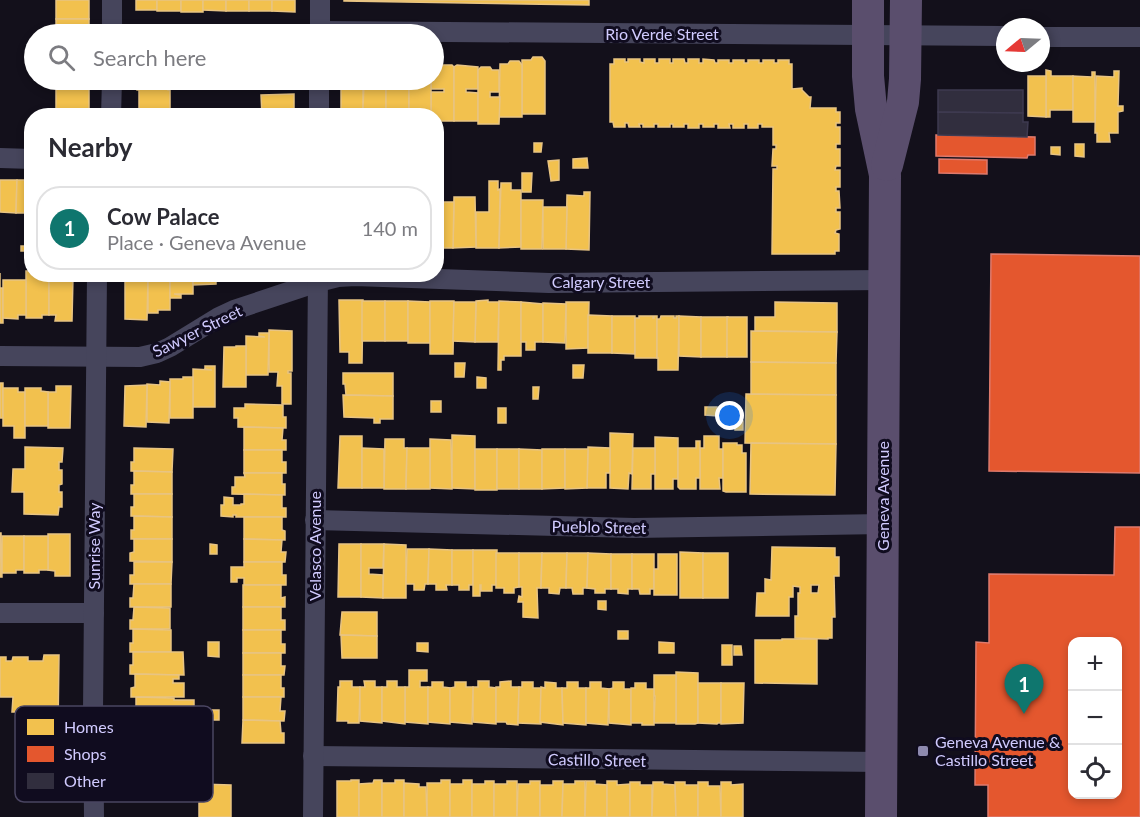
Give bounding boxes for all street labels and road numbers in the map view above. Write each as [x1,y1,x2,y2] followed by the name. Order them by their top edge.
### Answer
[605,24,719,43] street label: Rio Verde Street
[552,272,651,291] street label: Calgary Street
[149,301,245,360] street label: Sawyer Street
[873,441,892,551] street label: Geneva Avenue
[305,491,324,601] street label: Velasco Avenue
[84,502,103,589] street label: Sunrise Way
[551,516,647,537] street label: Pueblo Street
[548,749,647,770] street label: Castillo Street

